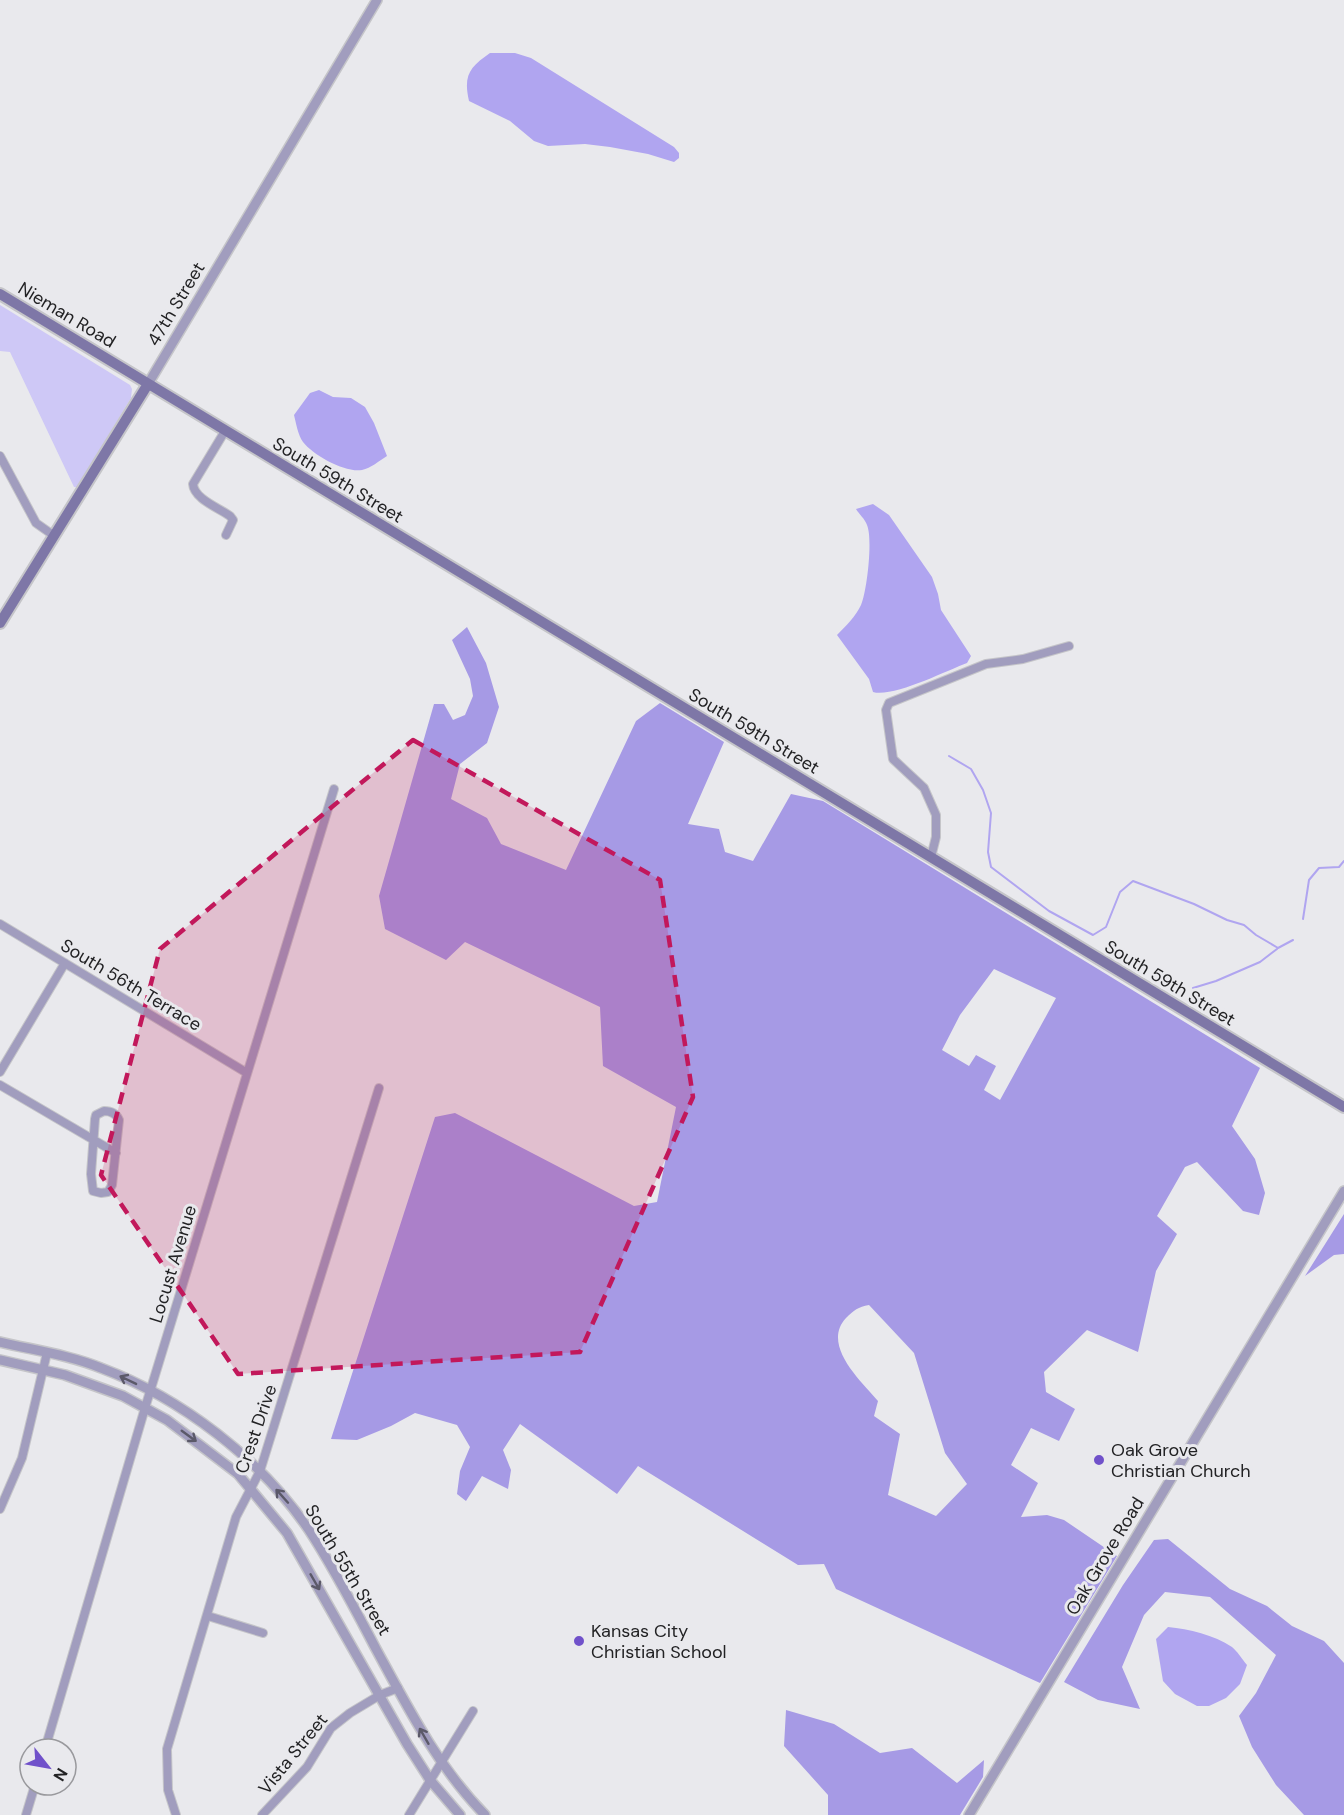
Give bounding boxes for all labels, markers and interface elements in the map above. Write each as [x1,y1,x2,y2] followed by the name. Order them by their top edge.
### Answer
[142,258,210,350] street label: 47th Street
[14,276,120,354] street label: Nieman Road
[268,431,408,529] street label: South 59th Street
[684,682,824,780] street label: South 59th Street
[56,933,206,1037] street label: South 56th Terrace
[1100,934,1240,1032] street label: South 59th Street
[144,1202,202,1326] street label: Locust Avenue
[119,1374,137,1386] one-way arrow
[230,1381,282,1477] street label: Crest Drive
[180,1430,196,1442] one-way arrow
[1111,1438,1251,1483] place label: Oak Grove Christian Church
[1092,1453,1106,1467] marker: Oak Grove Christian Church
[275,1489,289,1504] one-way arrow
[1060,1493,1150,1619] street label: Oak Grove Road
[299,1500,397,1640] street label: South 55th Street
[309,1573,321,1590] one-way arrow
[591,1619,727,1664] place label: Kansas City Christian School
[572,1634,586,1648] marker: Kansas City Christian School
[253,1709,333,1799] street label: Vista Street
[418,1728,430,1745] one-way arrow
[18,1737,78,1797] north arrow
[48,1764,72,1785] text: N

